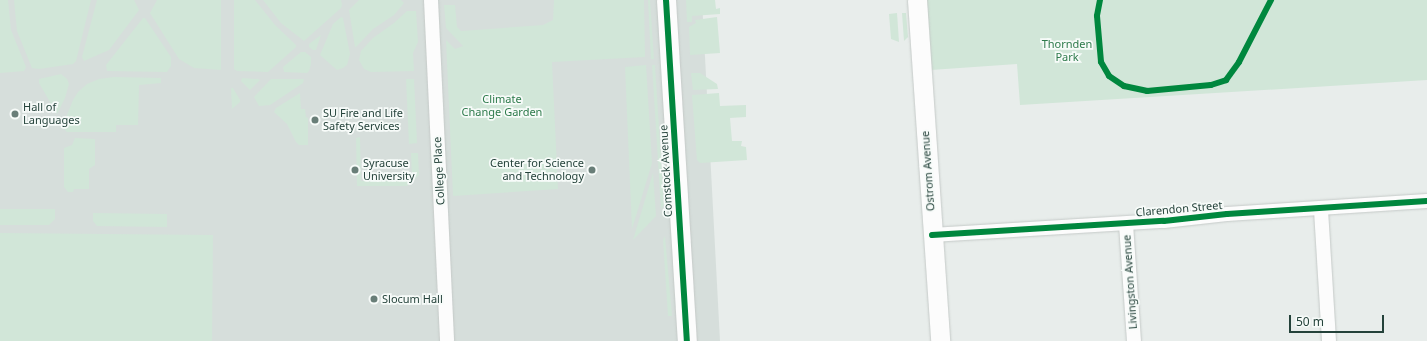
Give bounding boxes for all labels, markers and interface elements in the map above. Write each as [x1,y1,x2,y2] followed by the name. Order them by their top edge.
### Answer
[1042,38,1092,64] park label: Thornden Park
[462,93,542,119] park label: Climate Change Garden
[23,101,80,127] place label: Hall of Languages
[323,107,403,133] place label: SU Fire and Life Safety Services
[10,109,20,119] marker: Hall of Languages
[310,115,320,125] marker: SU Fire and Life Safety Services
[657,125,675,217] street label: Comstock Avenue
[919,130,937,212] street label: Ostrom Avenue
[431,136,447,206] street label: College Place
[363,157,415,183] place label: Syracuse University
[490,157,584,183] place label: Center for Science and Technology
[350,165,360,175] marker: Syracuse University
[587,165,597,175] marker: Center for Science and Technology
[1135,199,1223,219] street label: Clarendon Street
[1120,234,1140,330] street label: Livingston Avenue
[382,292,443,306] place label: Slocum Hall
[369,294,379,304] marker: Slocum Hall
[1291,307,1386,333] scale bar
[1296,313,1324,330] text: 50 m

